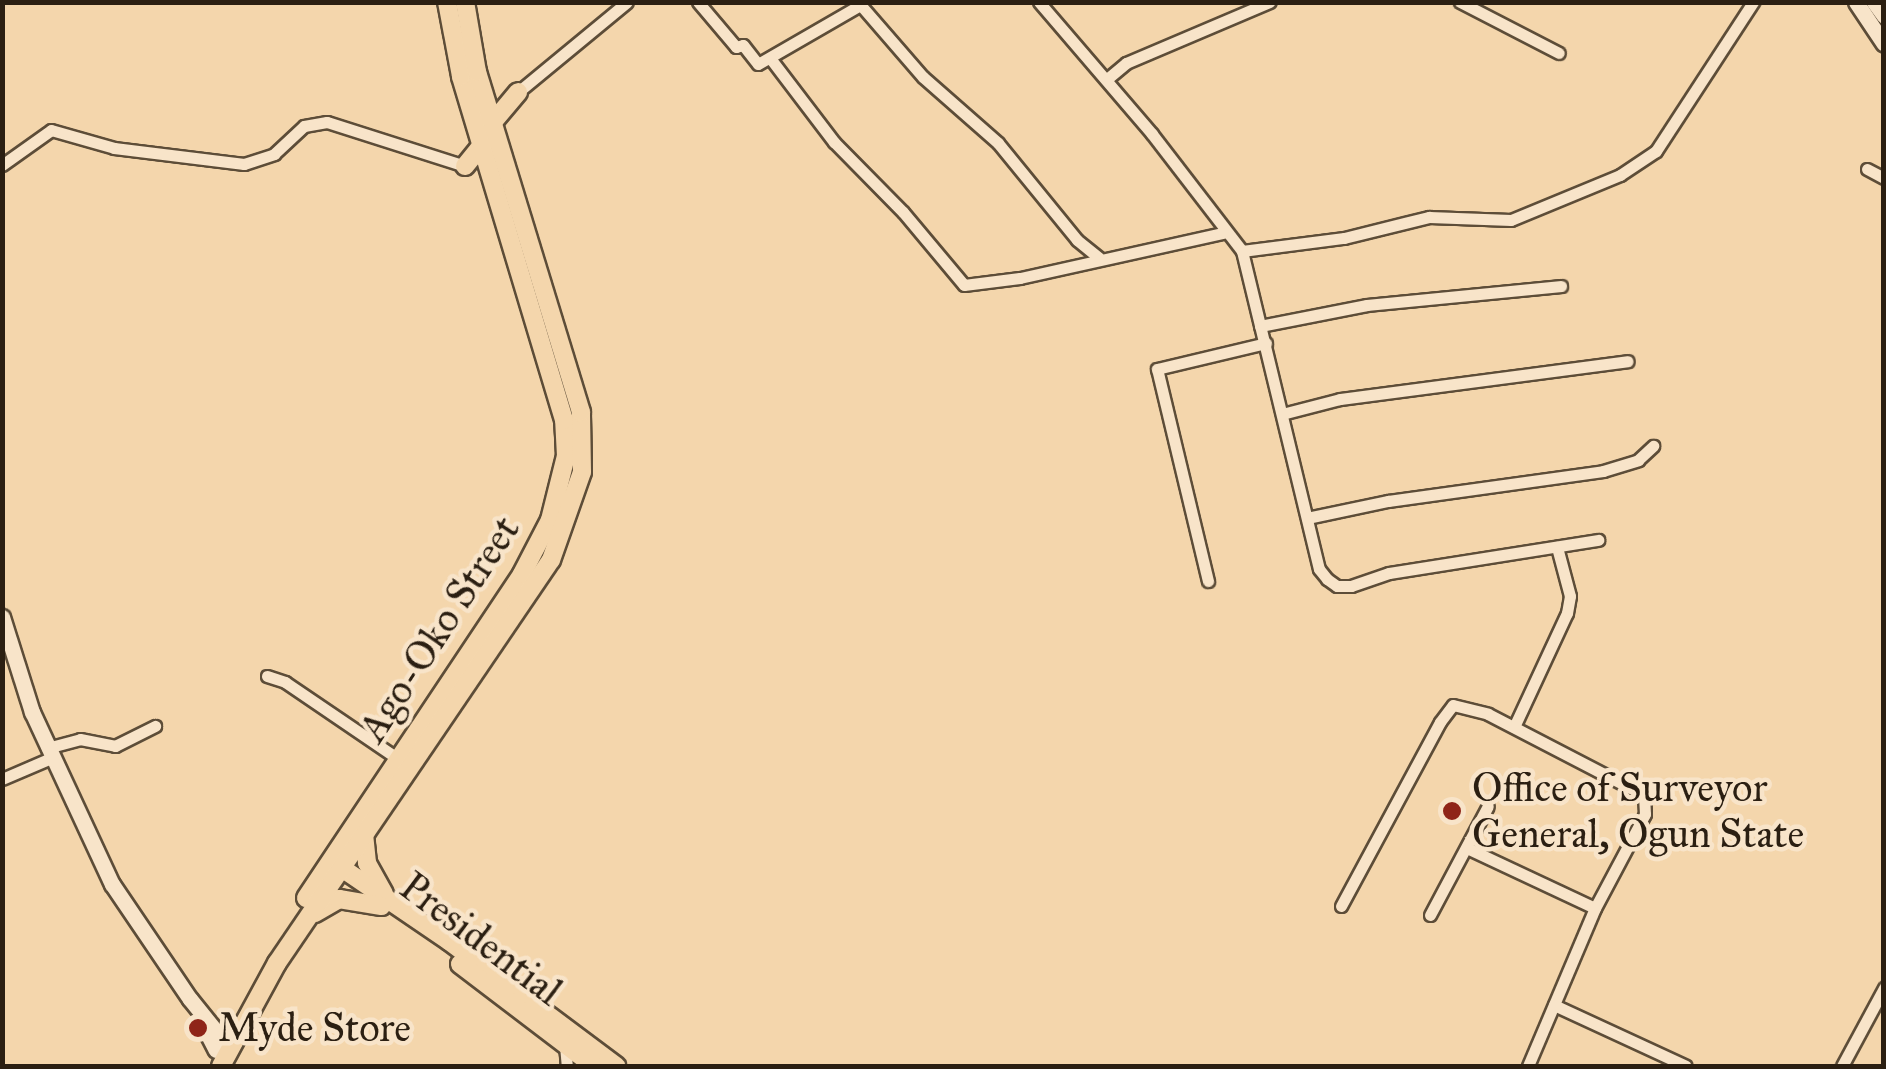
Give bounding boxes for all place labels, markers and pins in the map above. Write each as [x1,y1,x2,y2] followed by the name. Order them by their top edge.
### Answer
[1472,764,1804,858] place label: Office of Surveyor General, Ogun State
[1441,800,1463,822] marker: Office of Surveyor General, Ogun State
[218,1004,411,1052] place label: Myde Store
[187,1017,209,1039] marker: Myde Store

